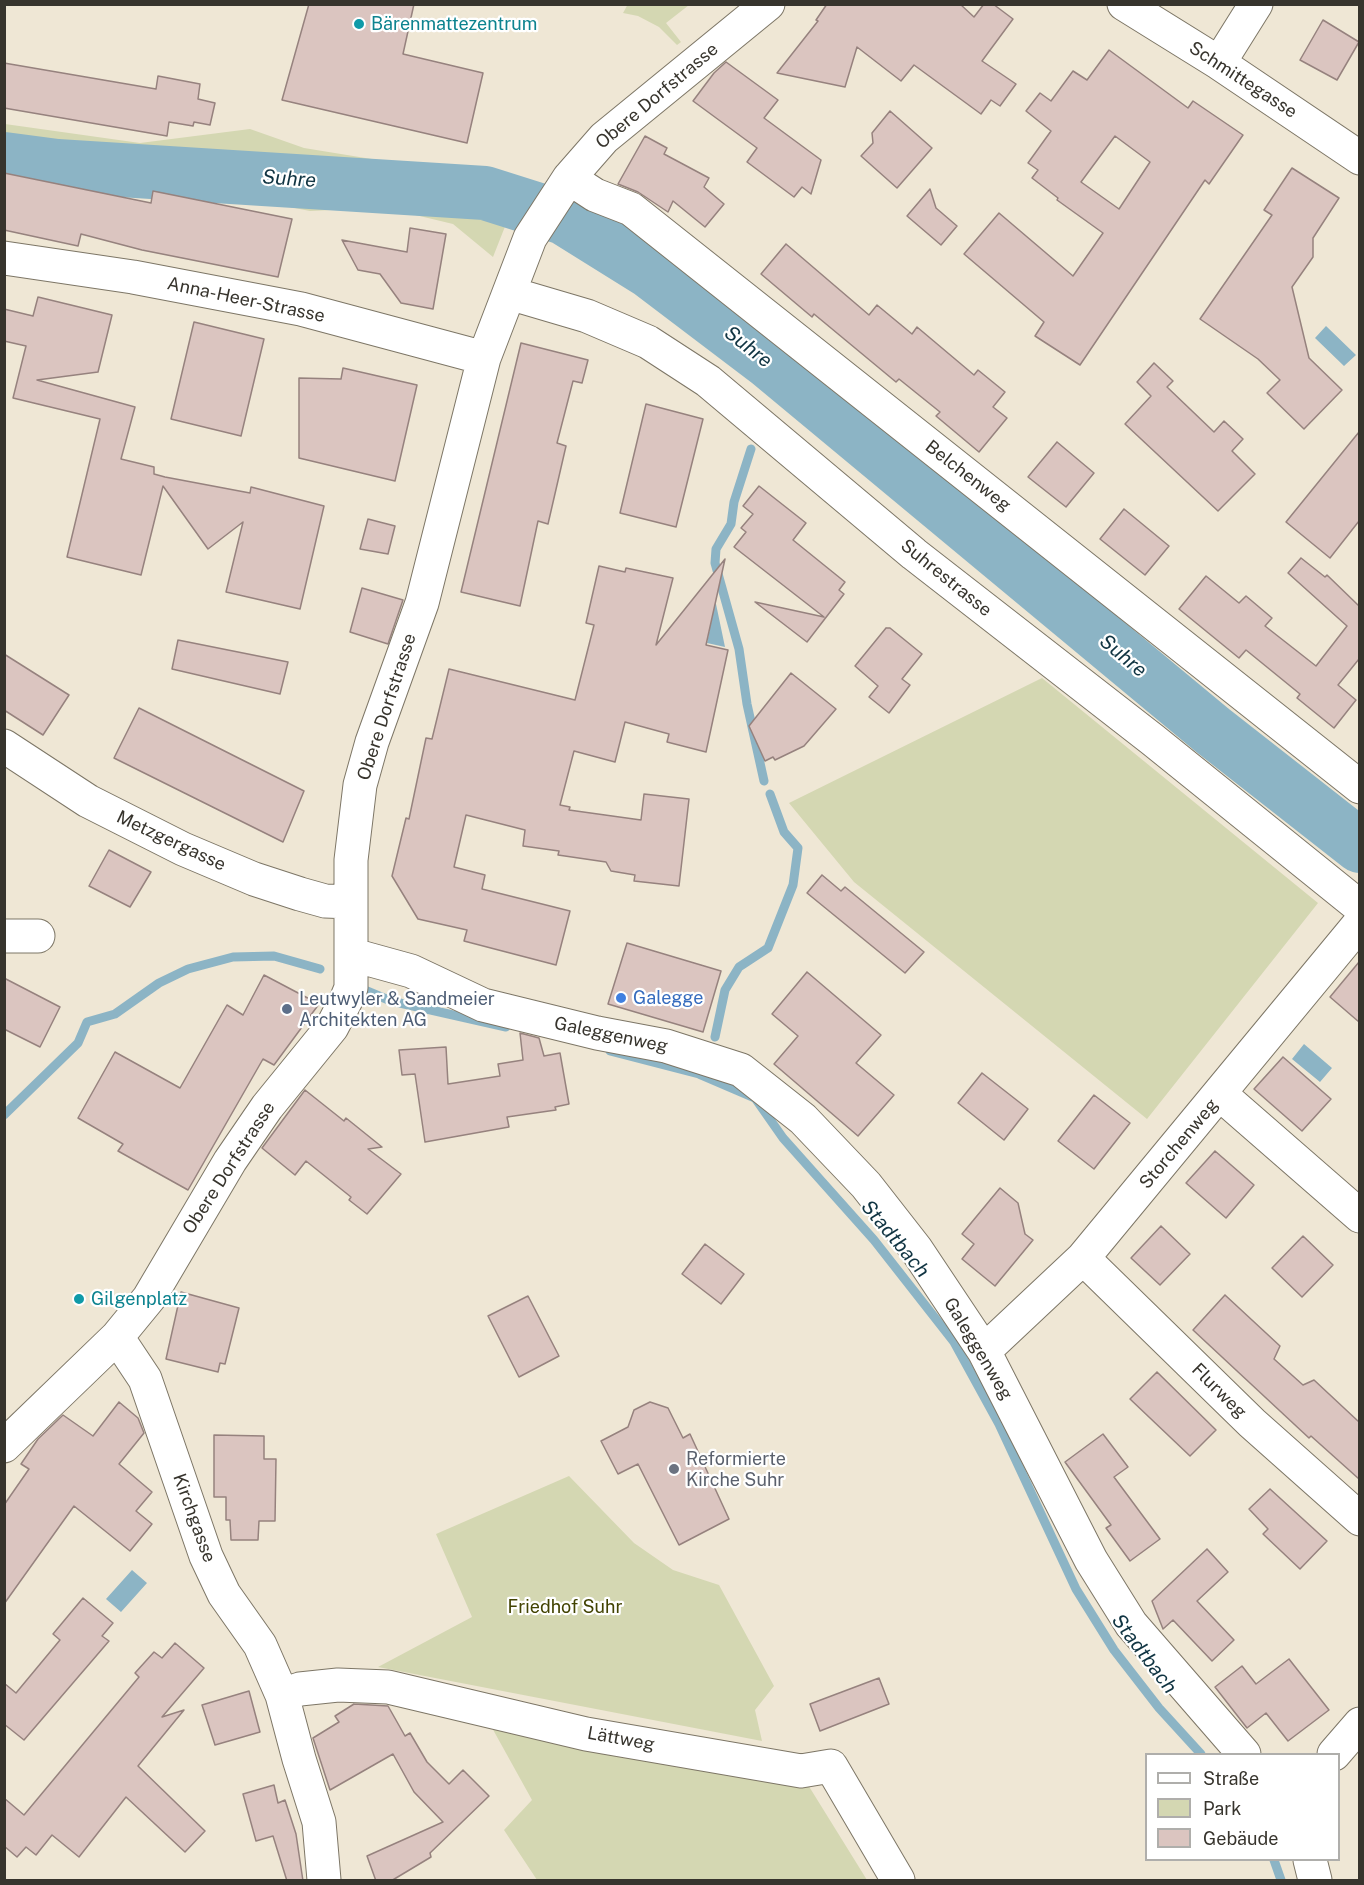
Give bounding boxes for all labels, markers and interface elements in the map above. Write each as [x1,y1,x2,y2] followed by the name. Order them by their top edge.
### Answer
[371,13,537,35] place label: Bärenmattezentrum
[352,17,366,31] marker: Bärenmattezentrum
[1185,37,1301,123] street label: Schmittegasse
[591,38,723,154] street label: Obere Dorfstrasse
[261,165,317,193] water label: Suhre
[165,273,327,327] street label: Anna-Heer-Strasse
[719,321,777,373] water label: Suhre
[921,436,1015,516] street label: Belchenweg
[896,535,996,621] street label: Suhrestrasse
[1095,629,1151,683] water label: Suhre
[353,631,421,783] street label: Obere Dorfstrasse
[113,806,229,876] street label: Metzgergasse
[633,987,703,1009] place label: Galegge
[299,988,495,1030] place label: Leutwyler & Sandmeier Architekten AG
[614,991,628,1005] marker: Galegge
[280,1002,294,1016] marker: Leutwyler & Sandmeier Architekten AG
[552,1012,670,1058] street label: Galeggenweg
[1135,1095,1223,1193] street label: Storchenweg
[178,1098,280,1238] street label: Obere Dorfstrasse
[856,1195,934,1283] water label: Stadtbach
[91,1288,187,1310] place label: Gilgenplatz
[72,1292,86,1306] marker: Gilgenplatz
[939,1294,1017,1404] street label: Galeggenweg
[1187,1359,1251,1423] street label: Flurweg
[686,1448,786,1490] place label: Reformierte Kirche Suhr
[667,1462,681,1476] marker: Reformierte Kirche Suhr
[168,1471,220,1565] street label: Kirchgasse
[508,1596,622,1618] park label: Friedhof Suhr
[1106,1609,1182,1699] water label: Stadtbach
[586,1722,656,1756] street label: Lättweg
[1145,1753,1340,1861] legend
[1203,1768,1259,1789] text: Straße
[1203,1798,1241,1819] text: Park
[1203,1828,1278,1849] text: Gebäude

